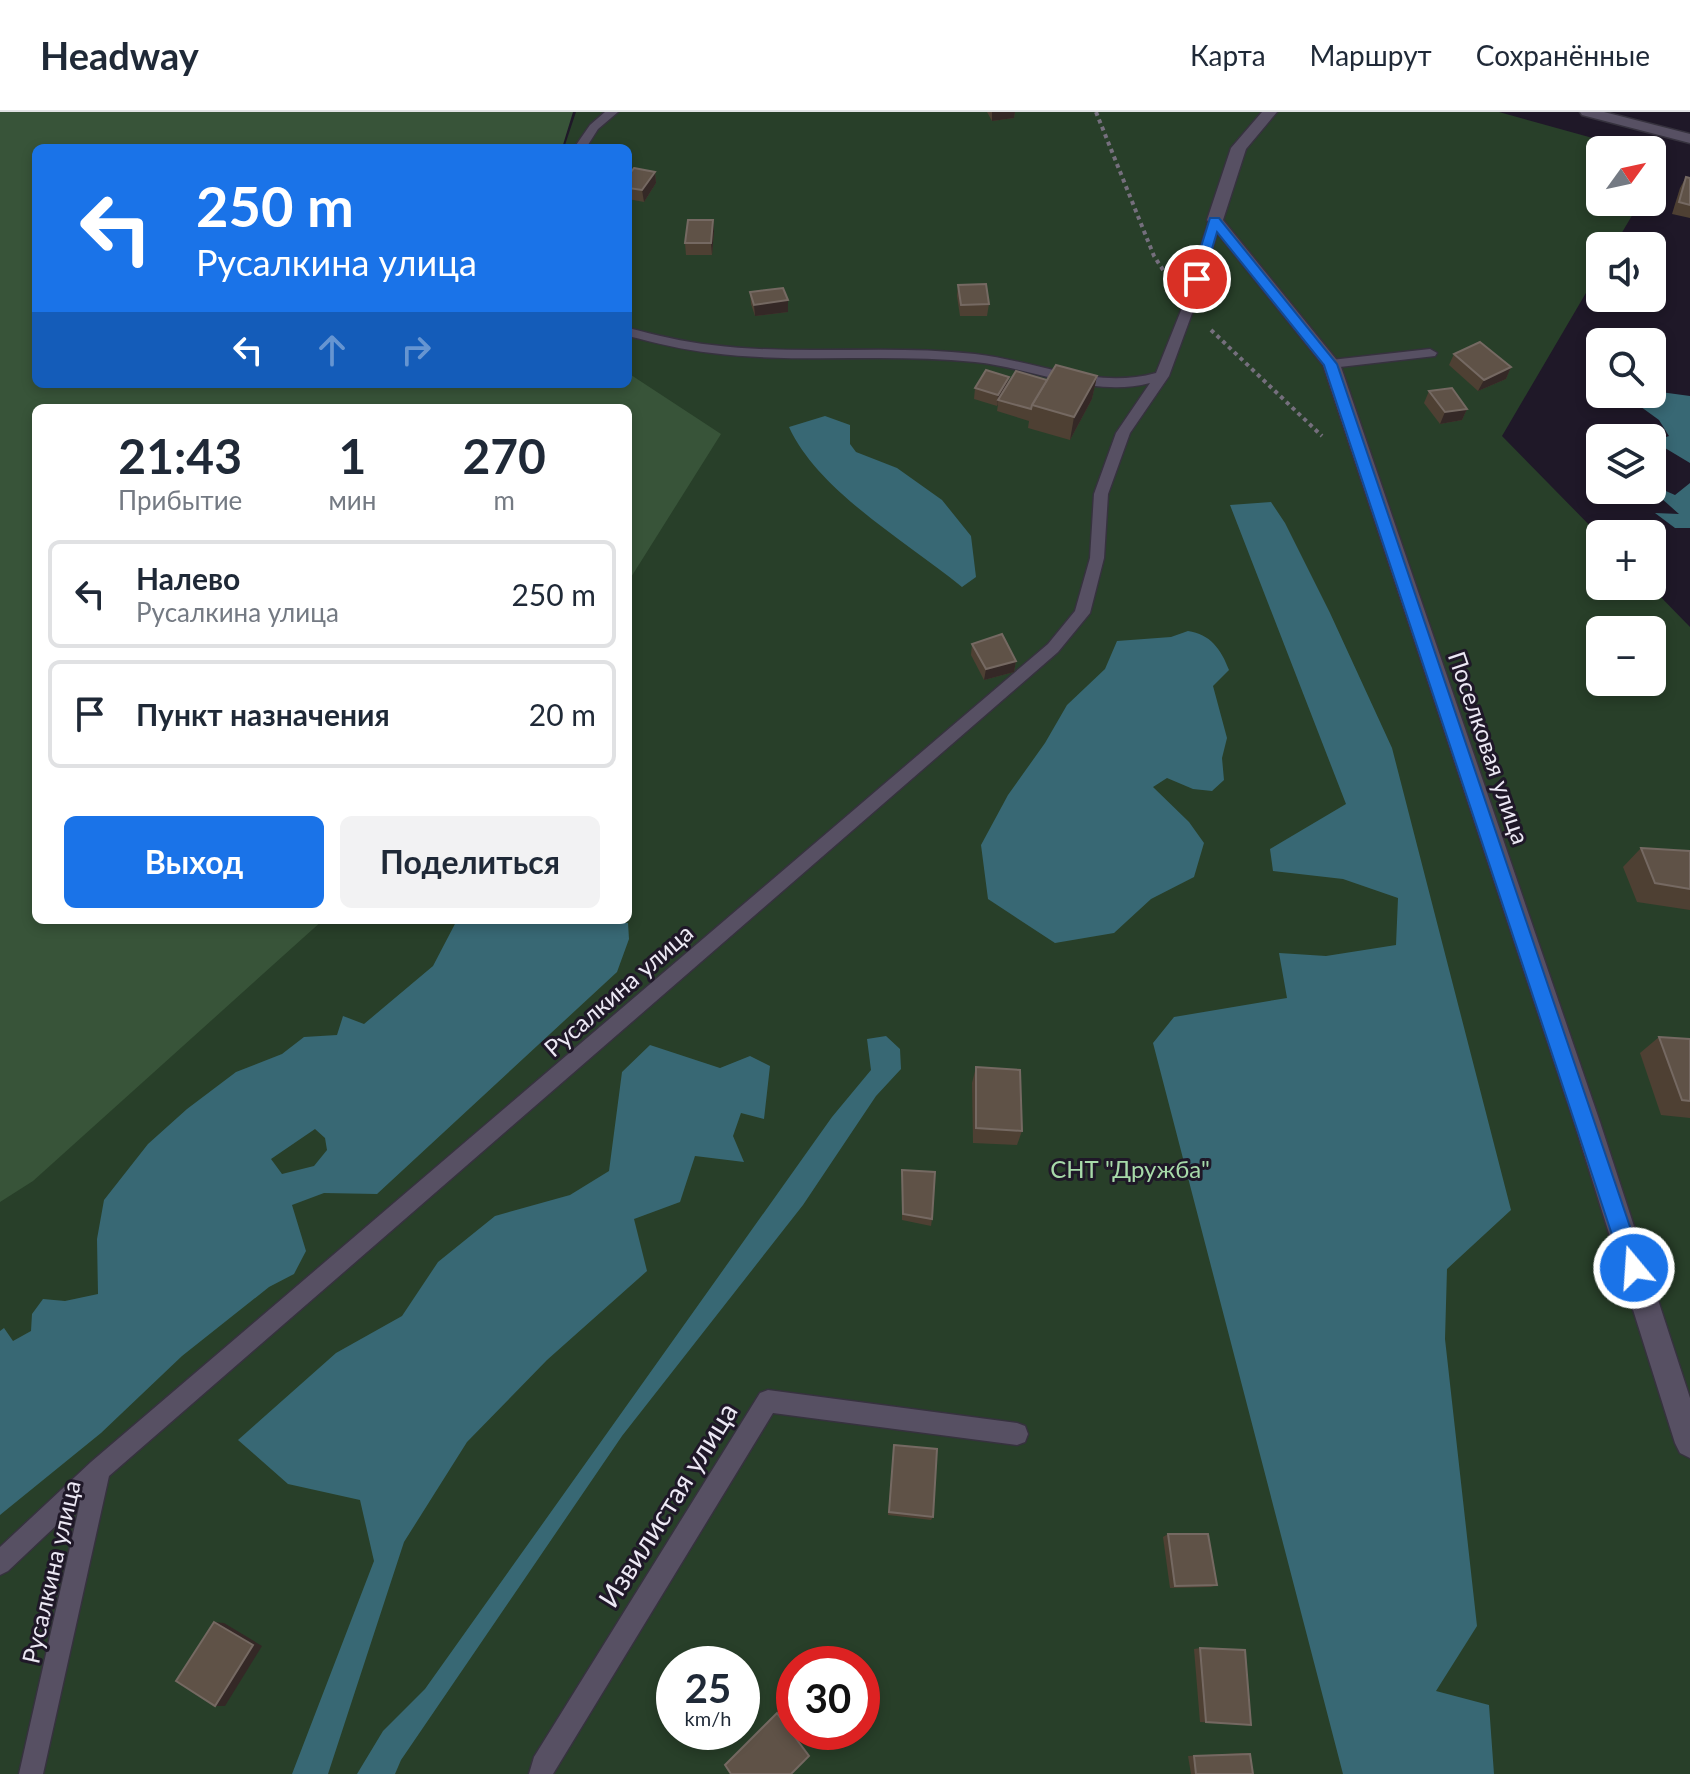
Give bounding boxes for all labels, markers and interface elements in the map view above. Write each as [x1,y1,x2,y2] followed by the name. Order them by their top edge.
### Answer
[40,32,199,78] text: Headway
[1190,38,1266,72] text: Карта
[1310,38,1432,72] text: Маршрут
[1476,38,1650,72] text: Сохранённые
[1586,136,1666,216] north arrow
[1586,136,1666,696] map controls
[196,172,354,239] text: 250 m
[64,176,168,280] icon: left
[1586,232,1666,312] button: sound
[196,240,477,284] text: Русалкина улица
[1163,245,1231,313] pin
[1175,257,1219,301] icon: arrive
[226,328,270,372] icon: left
[310,328,354,372] icon: ahead
[394,328,438,372] icon: right
[1586,328,1666,408] button: search
[1586,424,1666,504] button: layers
[118,427,242,484] text: 21:43
[338,427,366,484] text: 1
[462,427,546,484] text: 270
[118,484,242,516] text: Прибытие
[328,484,376,516] text: мин
[493,484,515,516] text: m
[1586,520,1666,600] button: +
[136,560,240,596] text: Налево
[68,572,112,616] icon: left
[511,576,596,612] text: 250 m
[136,596,339,628] text: Русалкина улица
[1586,616,1666,696] button: −
[1443,647,1536,848] street label: Поселковая улица
[68,692,112,736] icon: arrive
[136,696,390,732] text: Пункт назначения
[529,696,596,732] text: 20 m
[64,816,324,908] button: Выход
[340,816,600,908] button: Поделиться
[538,918,698,1062] street label: Русалкина улица
[1050,1154,1210,1183] park label: СНТ "Дружба"
[1592,1226,1676,1310] position arrow
[591,1396,744,1613] street label: Извилистая улица
[15,1477,86,1666] street label: Русалкина улица
[776,1646,880,1750] speed limit sign: 30
[685,1664,731,1712] text: 25
[685,1706,731,1730] text: km/h

